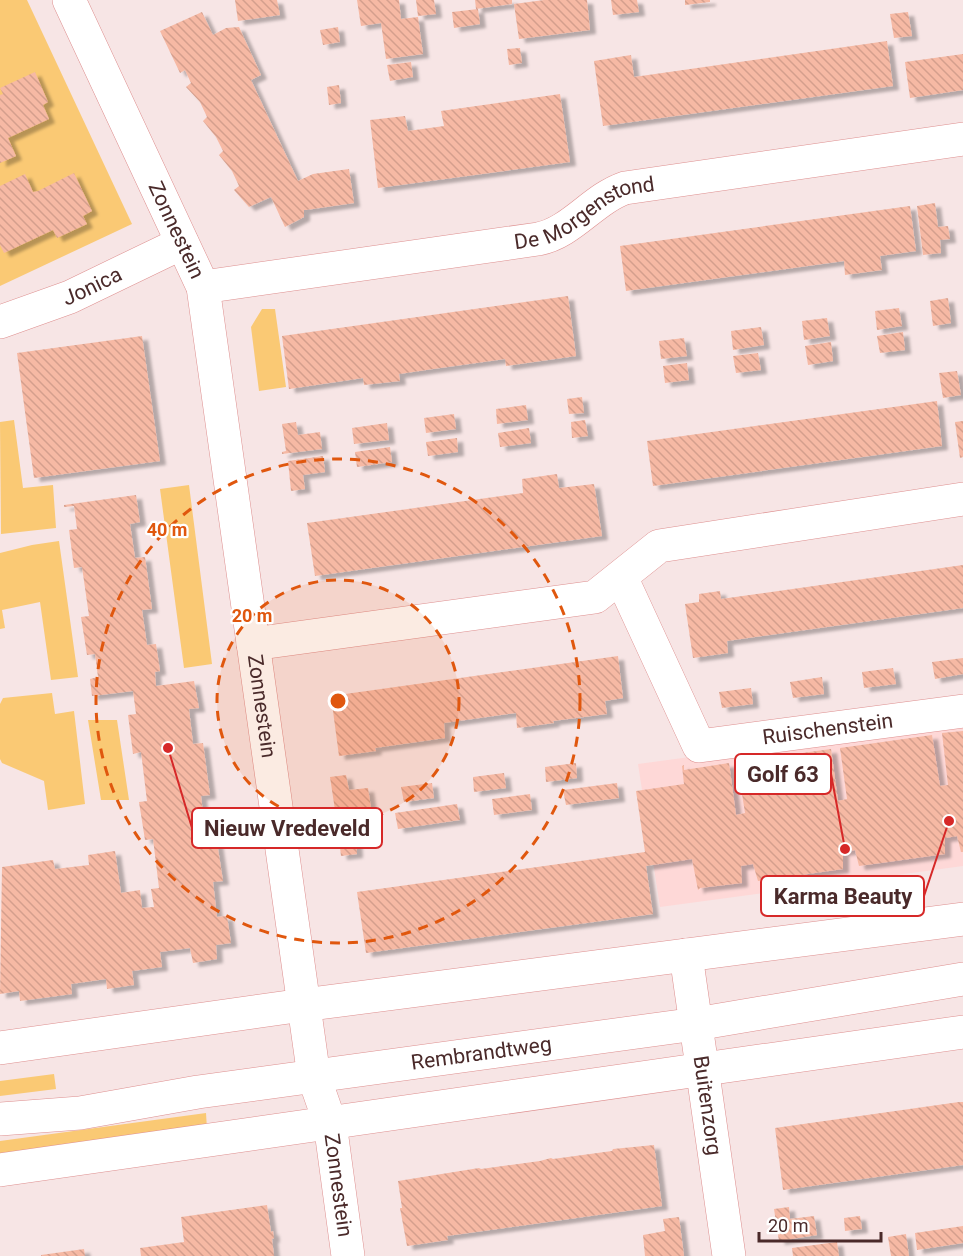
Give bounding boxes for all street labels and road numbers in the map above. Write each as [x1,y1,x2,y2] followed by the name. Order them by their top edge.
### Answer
[513,172,656,254] street label: De Morgenstond
[144,178,209,282] street label: Zonnestein
[60,262,126,311] street label: Jonica
[243,653,281,759] street label: Zonnestein
[761,708,894,749] street label: Ruischenstein
[410,1032,553,1075] street label: Rembrandtweg
[689,1054,726,1157] street label: Buitenzorg
[320,1132,357,1239] street label: Zonnestein

